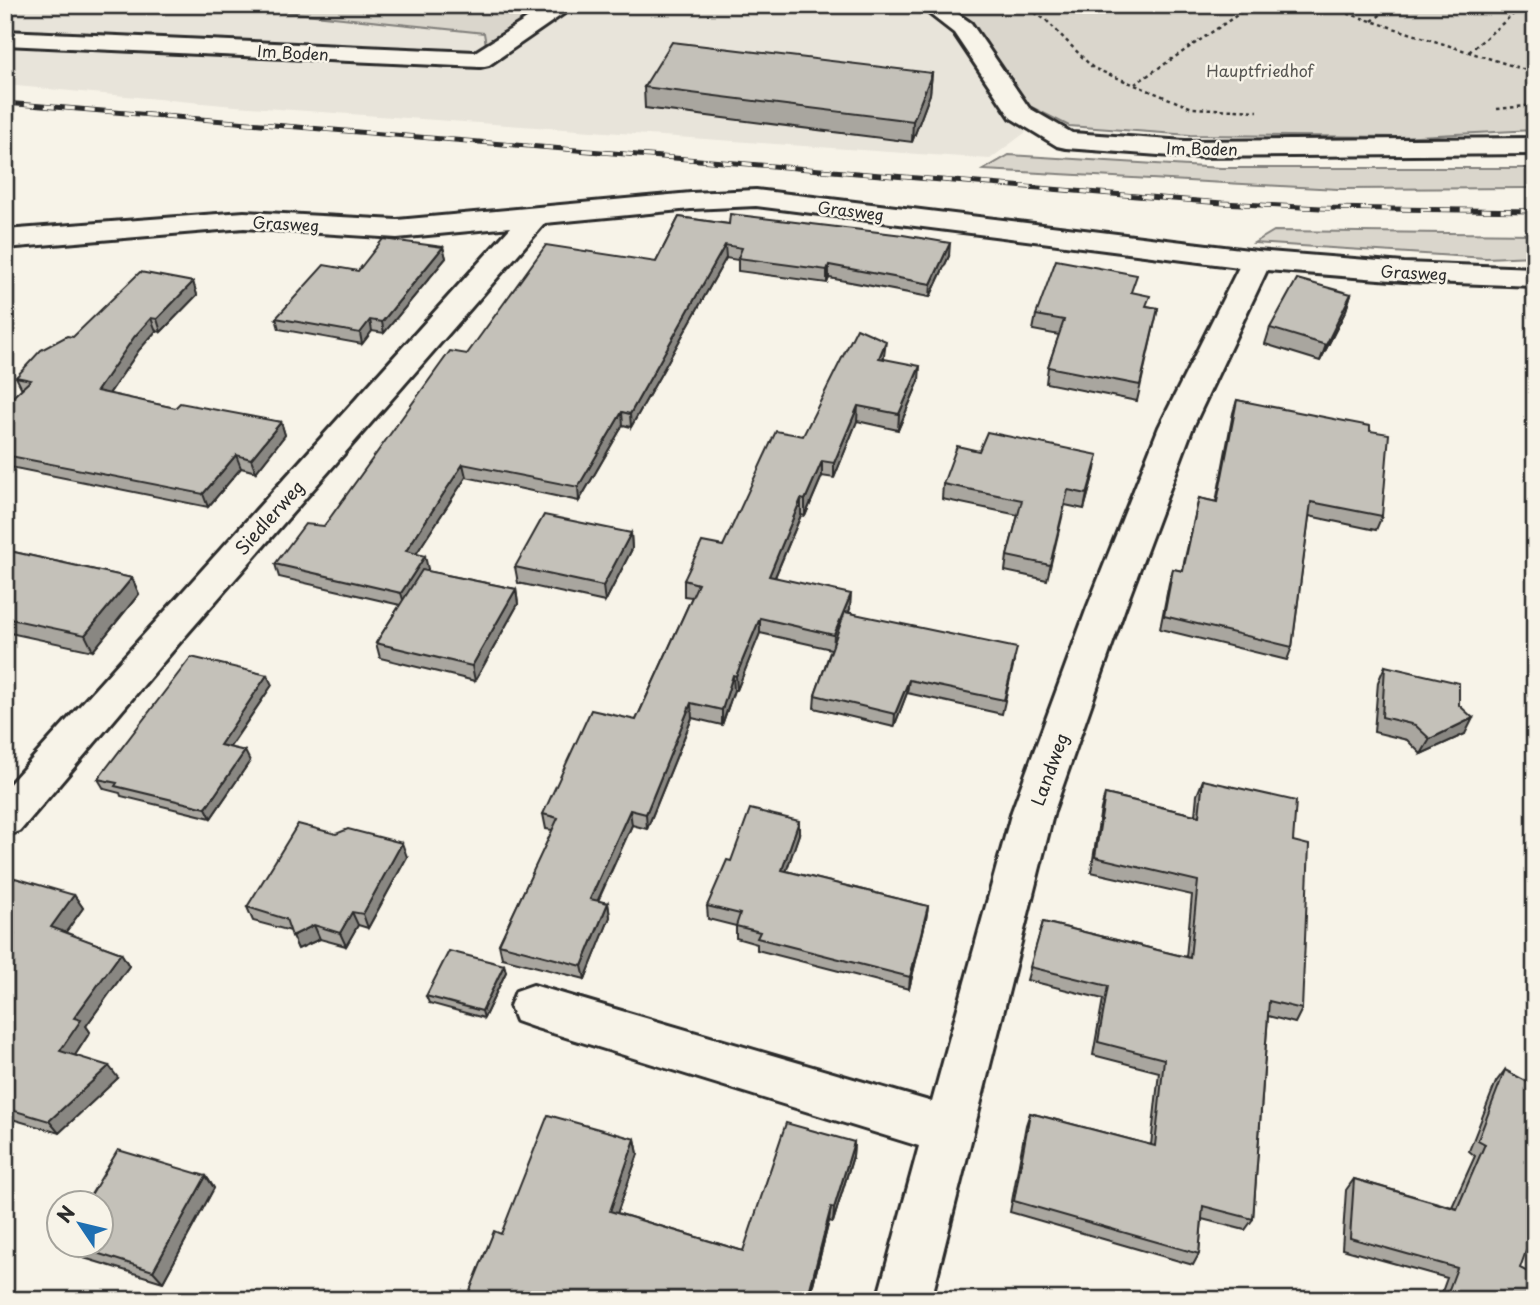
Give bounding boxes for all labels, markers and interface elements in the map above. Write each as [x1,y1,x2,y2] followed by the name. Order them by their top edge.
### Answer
[257,38,329,66] street label: Im Boden
[1206,58,1316,82] park label: Hauptfriedhof
[1166,135,1238,161] street label: Im Boden
[816,194,886,226] street label: Grasweg
[252,209,320,237] street label: Grasweg
[1380,258,1448,286] street label: Grasweg
[228,473,310,561] street label: Siedlerweg
[1023,729,1075,809] street label: Landweg
[46,1190,116,1260] north arrow
[49,1199,81,1228] text: N

